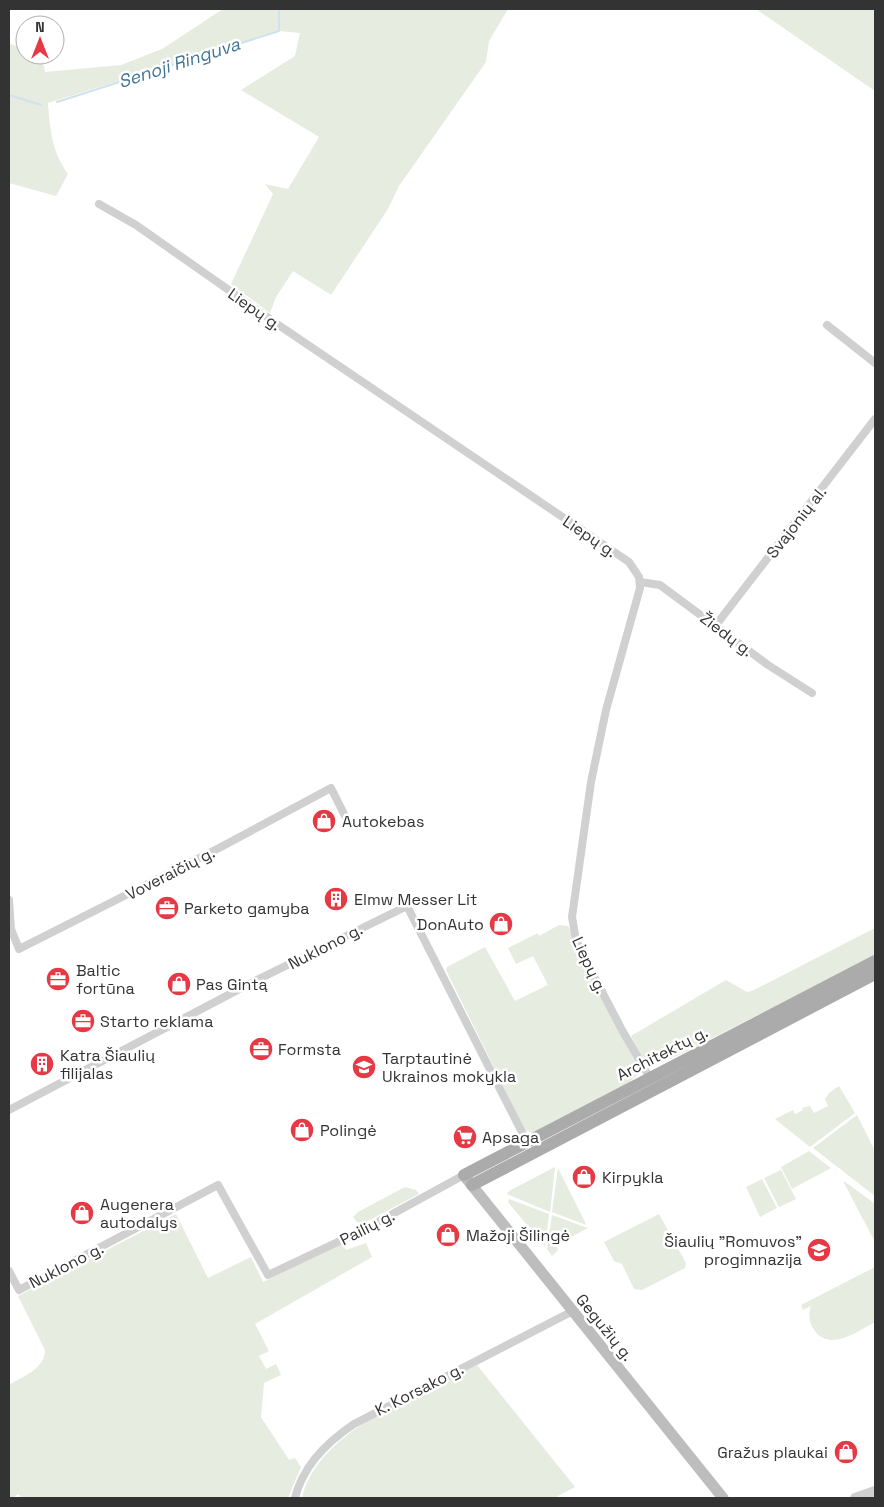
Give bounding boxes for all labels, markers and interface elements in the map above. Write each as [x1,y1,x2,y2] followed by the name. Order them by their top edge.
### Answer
[15,15,65,65] north arrow
[35,18,45,36] text: N
[115,32,243,93] water label: Senoji Ringuva
[224,283,286,335] street label: Liepų g.
[762,482,831,563] street label: Svajonių al.
[559,511,621,562] street label: Liepų g.
[696,608,757,661] street label: Žiedų g.
[311,808,337,834] shop icon: Autokebas
[342,811,424,832] place label: Autokebas
[122,842,218,905] street label: Voveraičių g.
[323,886,349,912] building icon: Elmw Messer Lit
[354,889,477,910] place label: Elmw Messer Lit
[154,895,180,921] office icon: Parketo gamyba
[184,898,309,919] place label: Parketo gamyba
[488,911,514,937] shop icon: DonAuto
[417,914,484,935] place label: DonAuto
[284,919,366,974] street label: Nuklono g.
[567,933,612,997] street label: Liepų g.
[76,960,135,999] place label: Baltic fortūna
[45,966,71,992] office icon: Baltic fortūna
[166,971,192,997] shop icon: Pas Gintą
[196,974,268,995] place label: Pas Gintą
[70,1008,96,1034] office icon: Starto reklama
[100,1011,213,1032] place label: Starto reklama
[613,1021,711,1085] street label: Architektų g.
[248,1036,274,1062] office icon: Formsta
[278,1039,341,1060] place label: Formsta
[60,1045,155,1084] place label: Katra Šiaulių filijalas
[382,1048,516,1087] place label: Tarptautinė Ukrainos mokykla
[29,1051,55,1077] building icon: Katra Šiaulių filijalas
[351,1054,377,1080] school or university icon: Tarptautinė Ukrainos mokykla
[289,1117,315,1143] shop icon: Polingė
[320,1120,377,1141] place label: Polingė
[452,1124,478,1150] supermarket icon: Apsaga
[482,1127,539,1148] place label: Apsaga
[571,1164,597,1190] shop icon: Kirpykla
[602,1167,664,1188] place label: Kirpykla
[100,1194,177,1233] place label: Augenera autodalys
[69,1200,95,1226] shop icon: Augenera autodalys
[336,1205,398,1250] street label: Pailių g.
[435,1222,461,1248] shop icon: Mažoji Šilingė
[466,1225,570,1246] place label: Mažoji Šilingė
[664,1231,802,1270] place label: Šiaulių "Romuvos" progimnazija
[806,1237,832,1263] school or university icon: Šiaulių "Romuvos" progimnazija
[25,1238,107,1293] street label: Nuklono g.
[571,1289,638,1365] street label: Gegužių g.
[371,1358,467,1421] street label: K. Korsako g.
[833,1439,859,1465] shop icon: Gražus plaukai
[717,1442,828,1463] place label: Gražus plaukai

